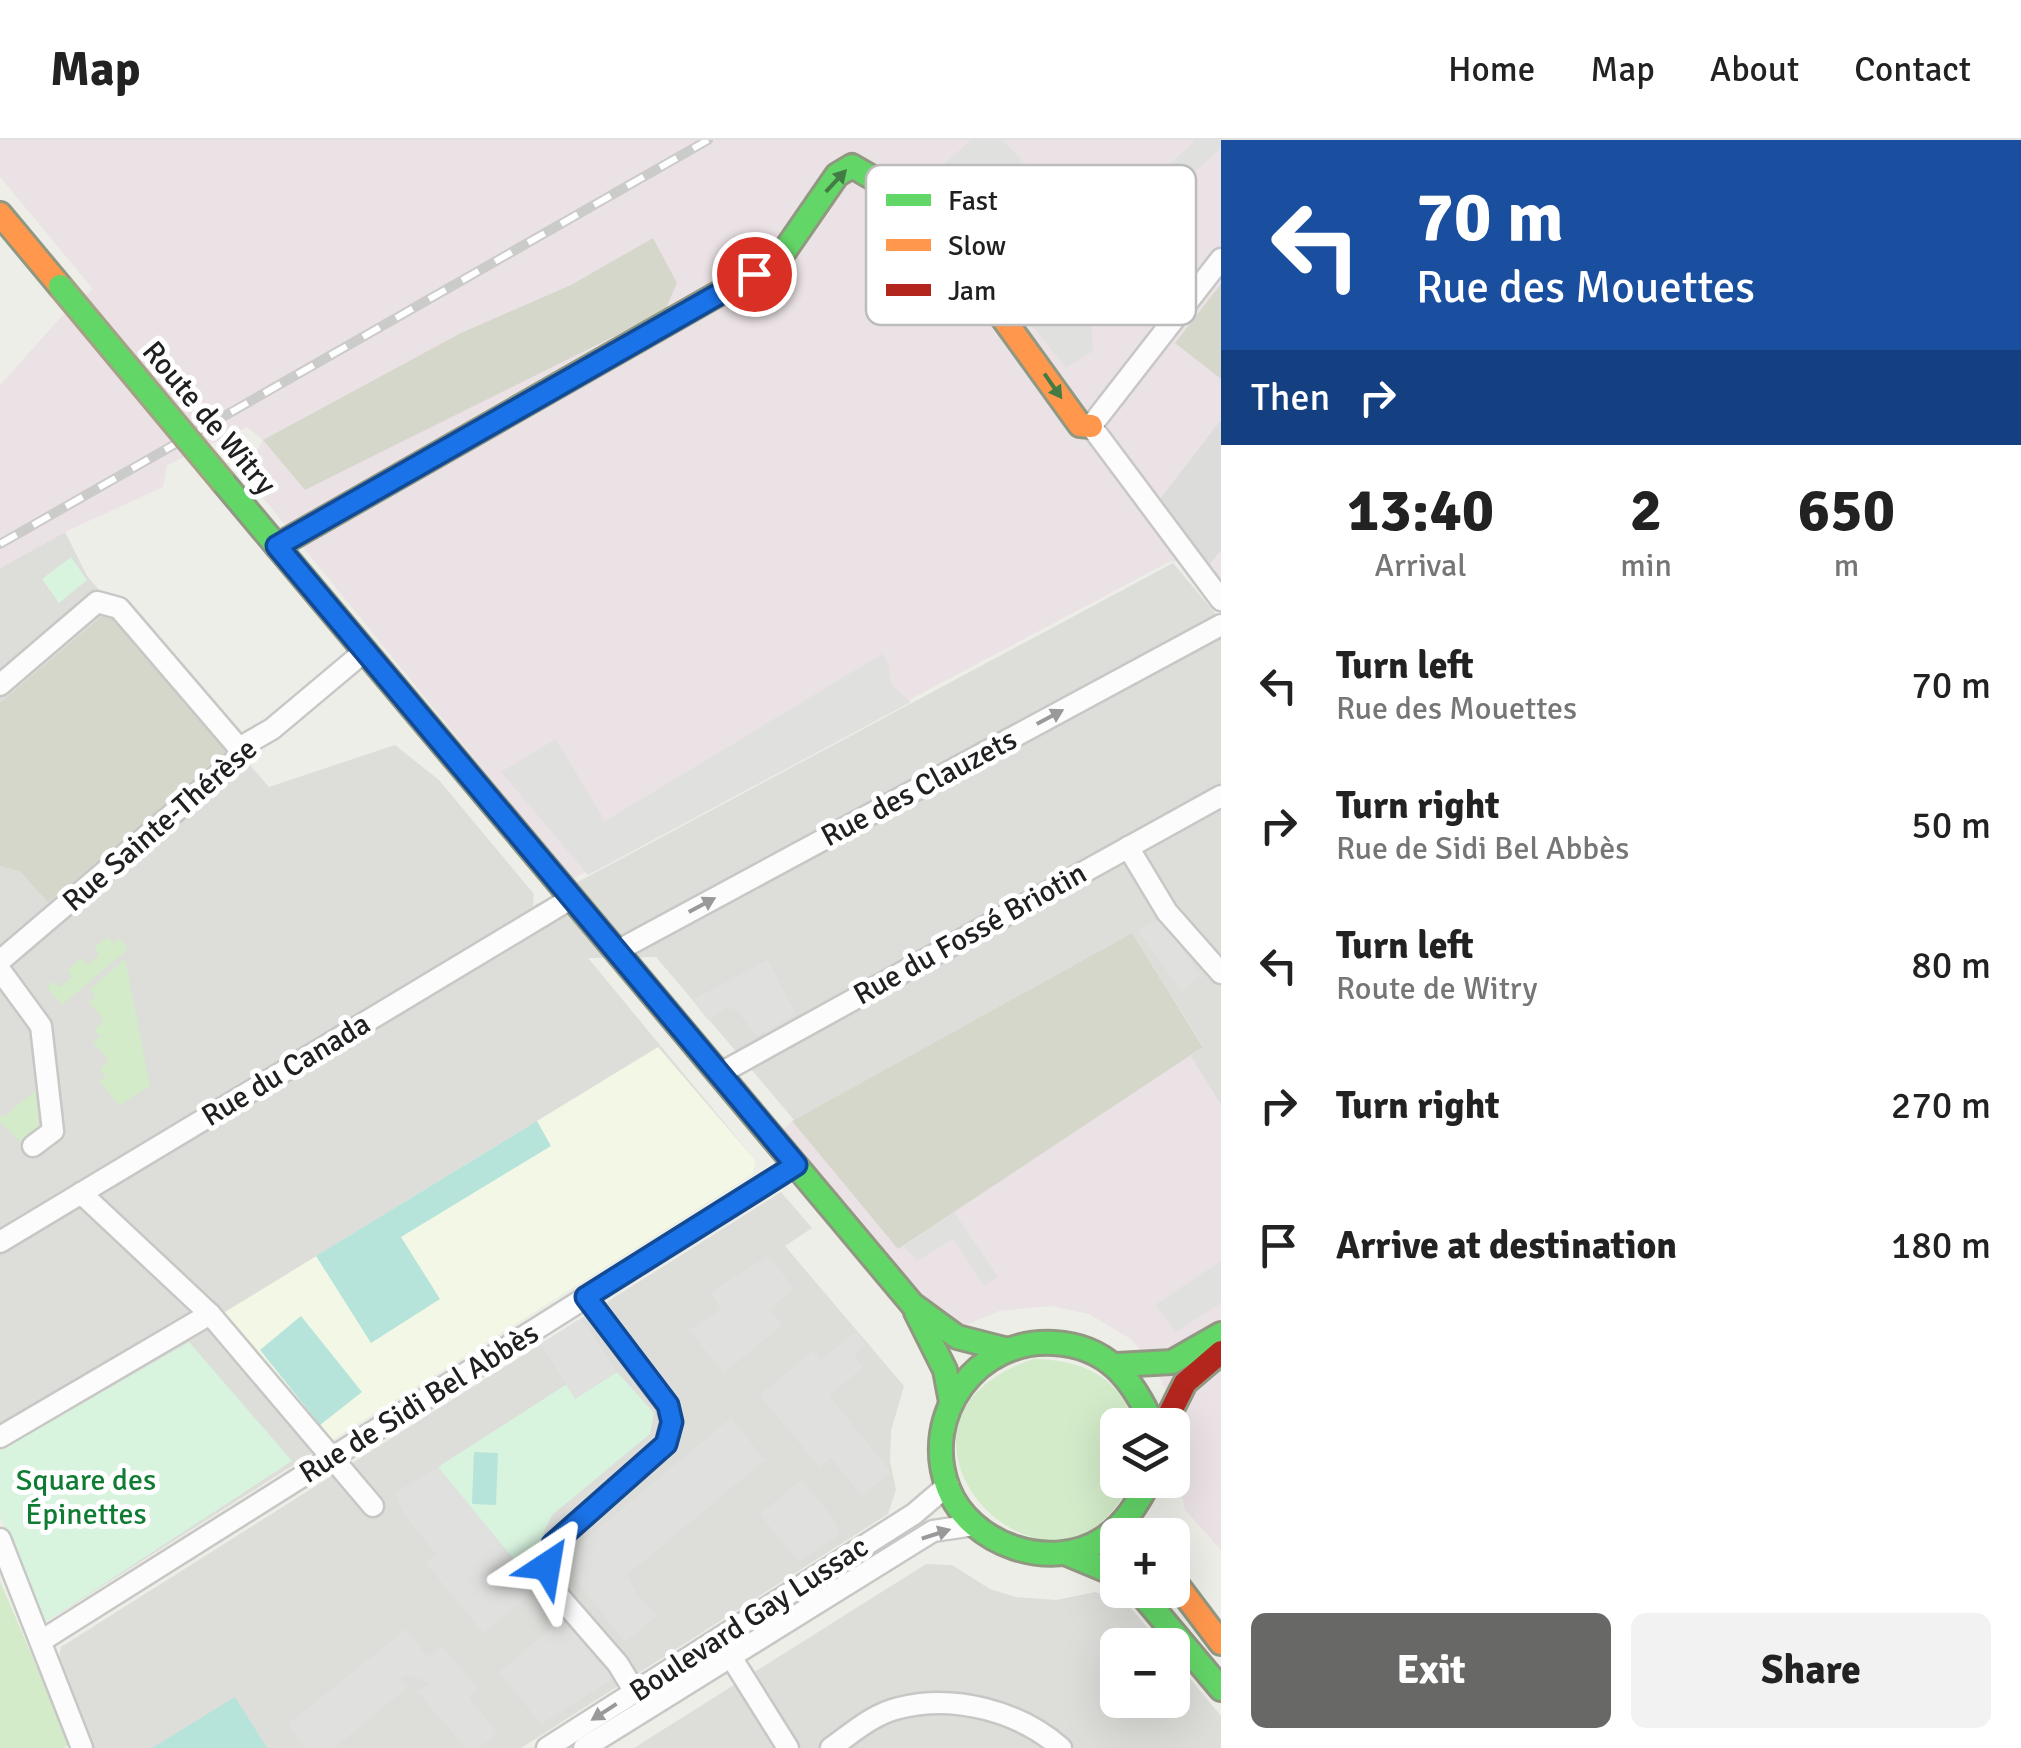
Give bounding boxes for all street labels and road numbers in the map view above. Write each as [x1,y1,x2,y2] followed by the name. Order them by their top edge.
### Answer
[134,334,284,502] street label: Route de Witry
[815,721,1023,855] street label: Rue des Clauzets
[55,730,265,920] street label: Rue Sainte-Thérèse
[847,855,1093,1013] street label: Rue du Fossé Briotin
[195,1005,377,1135] street label: Rue du Canada
[293,1314,545,1492] street label: Rue de Sidi Bel Abbès
[623,1528,875,1710] street label: Boulevard Gay Lussac

